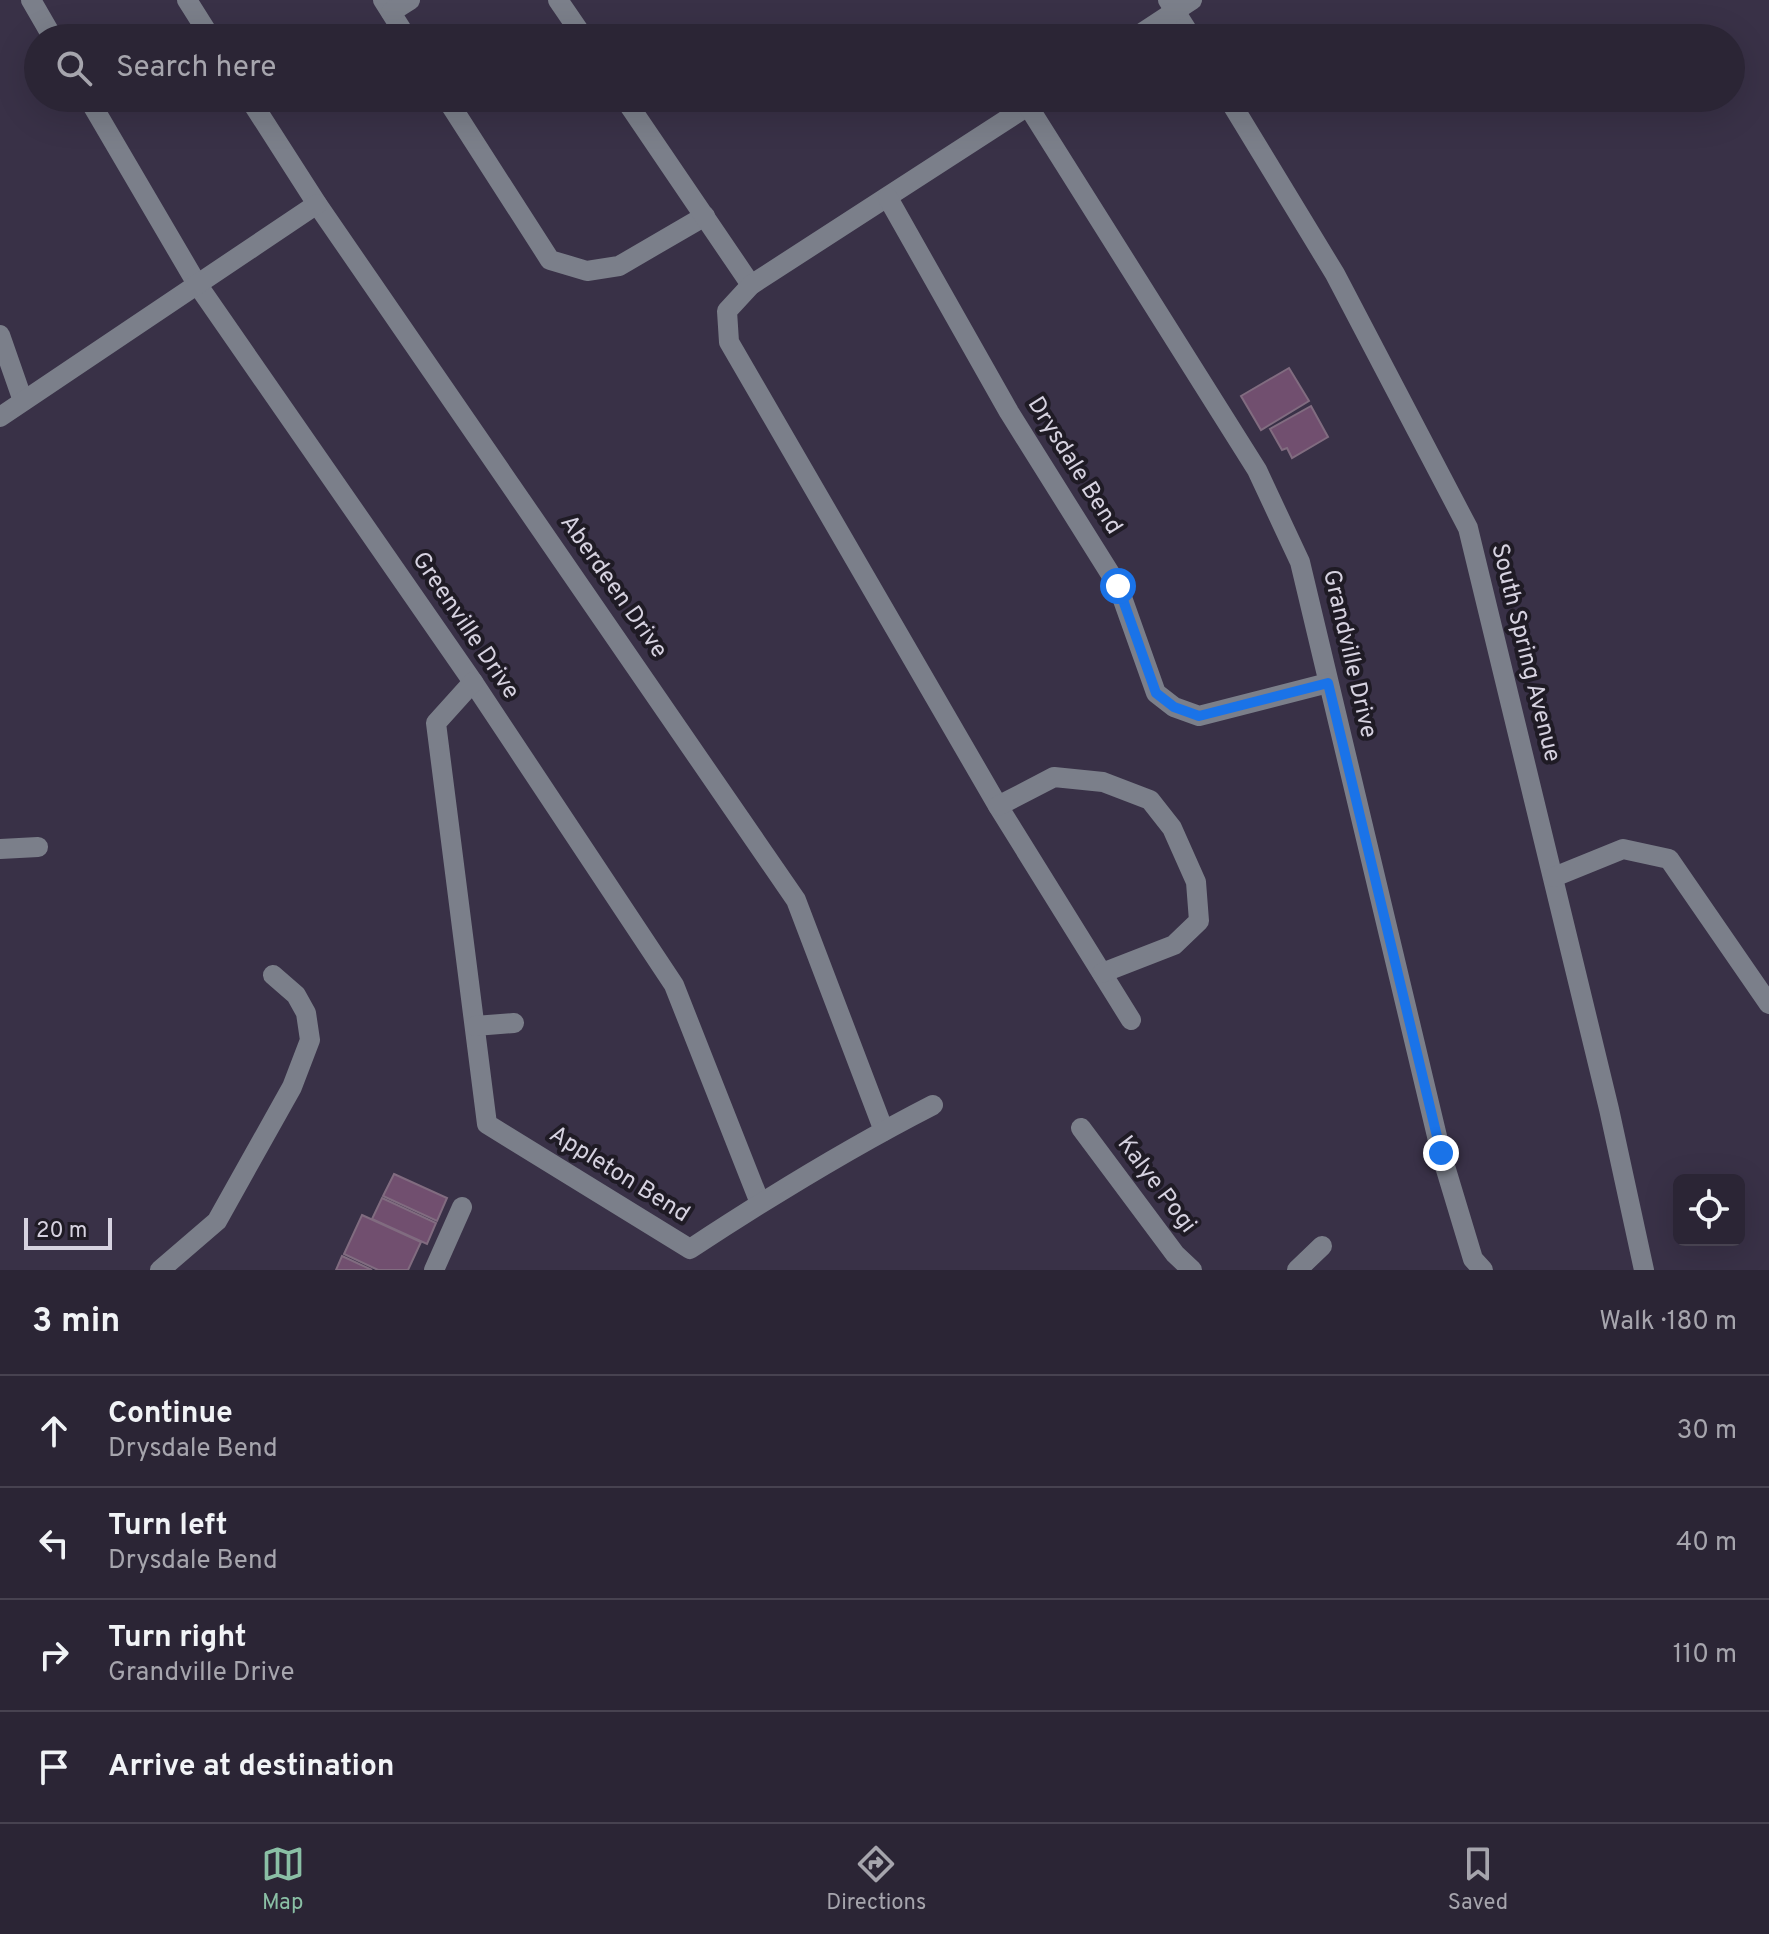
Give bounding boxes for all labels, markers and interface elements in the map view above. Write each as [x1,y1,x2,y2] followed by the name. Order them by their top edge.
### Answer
[24,24,1745,112] search box
[52,46,96,90] icon: search
[116,50,276,87] text: Search here
[1020,392,1128,540] street label: Drysdale Bend
[553,510,673,664] street label: Aberdeen Drive
[1483,541,1567,765] street label: South Spring Avenue
[405,546,525,706] street label: Greenville Drive
[1315,567,1383,741] street label: Grandville Drive
[1100,568,1136,604] route start
[543,1120,695,1230] street label: Appleton Bend
[1110,1130,1202,1240] street label: Kalye Pogi
[1423,1135,1459,1171] route end
[1673,1174,1745,1246] map controls
[1673,1174,1745,1246] button: locate
[24,1214,112,1250] scale bar
[36,1218,87,1245] text: 20 m
[32,1301,120,1344] text: 3 min
[1599,1306,1737,1339] text: Walk · 180 m
[108,1396,233,1433] text: Continue
[32,1409,76,1453] icon: ahead
[1677,1415,1737,1448] text: 30 m
[108,1433,278,1466] text: Drysdale Bend
[108,1508,228,1545] text: Turn left
[32,1521,76,1565] icon: left
[1676,1527,1737,1560] text: 40 m
[108,1545,278,1578] text: Drysdale Bend
[108,1620,246,1657] text: Turn right
[32,1633,76,1677] icon: right
[1673,1639,1737,1672] text: 110 m
[108,1657,294,1690] text: Grandville Drive
[32,1745,76,1789] icon: arrive
[108,1749,394,1786] text: Arrive at destination
[261,1842,305,1917] tab: Map
[826,1842,926,1917] tab: Directions
[1448,1842,1508,1917] tab: Saved

